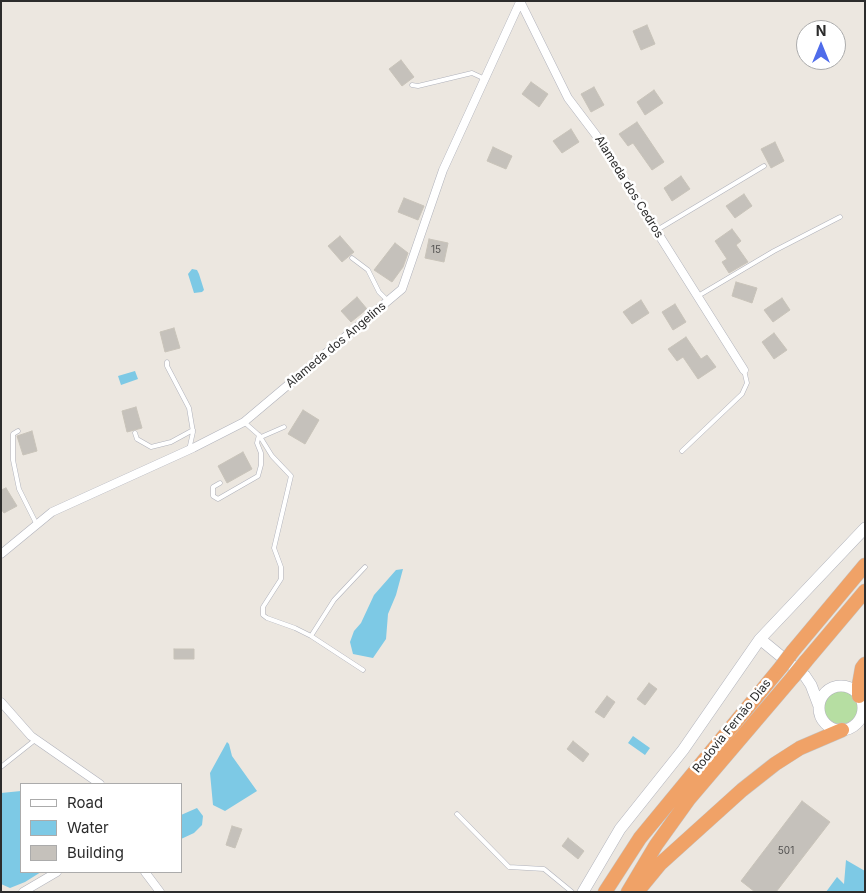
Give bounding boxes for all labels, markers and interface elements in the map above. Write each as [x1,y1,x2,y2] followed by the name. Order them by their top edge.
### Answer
[796,20,846,70] north arrow
[816,22,826,39] text: N
[592,133,666,241] street label: Alameda dos Cedros
[431,244,441,256] house number: 15
[283,299,389,391] street label: Alameda dos Angelins
[690,676,774,776] street label: Rodovia Fernão Dias
[20,783,182,873] legend
[67,793,103,812] text: Road
[67,818,109,837] text: Water
[67,843,124,862] text: Building
[778,845,794,857] house number: 501

